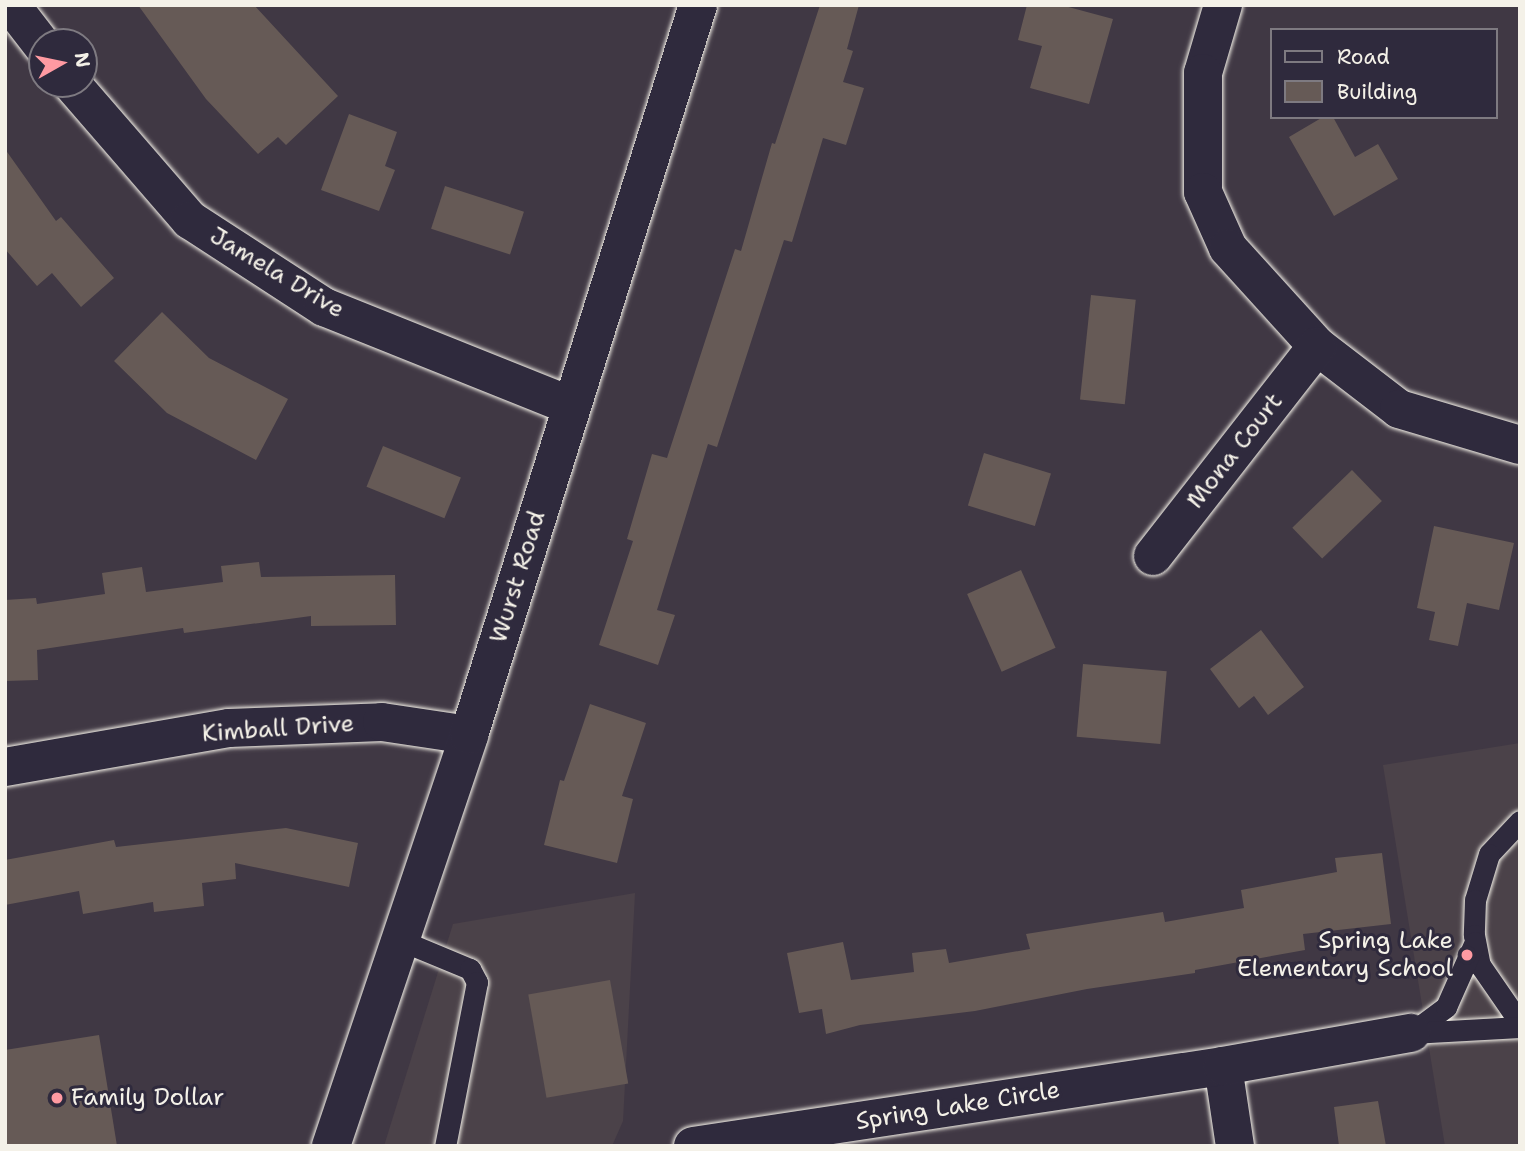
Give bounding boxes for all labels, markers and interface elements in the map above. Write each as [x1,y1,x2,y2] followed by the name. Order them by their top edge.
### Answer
[28,28,98,98] north arrow
[1270,28,1497,119] legend
[1337,43,1390,71] text: Road
[69,51,96,69] text: N
[1337,78,1417,106] text: Building
[204,221,350,325] street label: Jamela Drive
[1181,388,1289,514] street label: Mona Court
[484,507,552,647] street label: Wurst Road
[201,709,355,749] street label: Kimball Drive
[1237,927,1453,983] place label: Spring Lake Elementary School
[1459,947,1475,963] marker: Spring Lake Elementary School
[854,1076,1062,1136] street label: Spring Lake Circle
[71,1084,224,1112] place label: Family Dollar
[49,1090,65,1106] marker: Family Dollar

